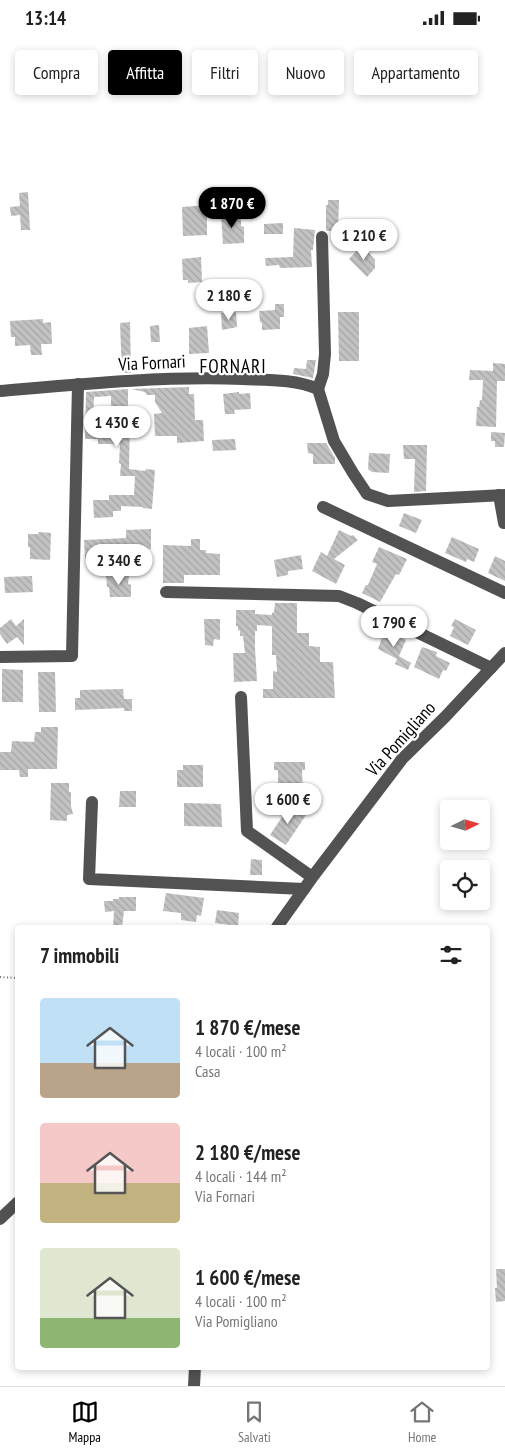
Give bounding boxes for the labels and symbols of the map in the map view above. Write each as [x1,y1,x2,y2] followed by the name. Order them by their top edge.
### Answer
[186,187,278,229] pin: 1 870 €
[318,219,410,261] pin: 1 210 €
[183,279,275,321] pin: 2 180 €
[117,349,186,376] street label: Via Fornari
[199,354,267,378] district label: FORNARI
[71,405,163,448] pin: 1 430 €
[73,543,165,586] pin: 2 340 €
[348,605,440,648] pin: 1 790 €
[360,696,440,782] street label: Via Pomigliano
[242,783,334,825] pin: 1 600 €
[440,800,490,850] north arrow

